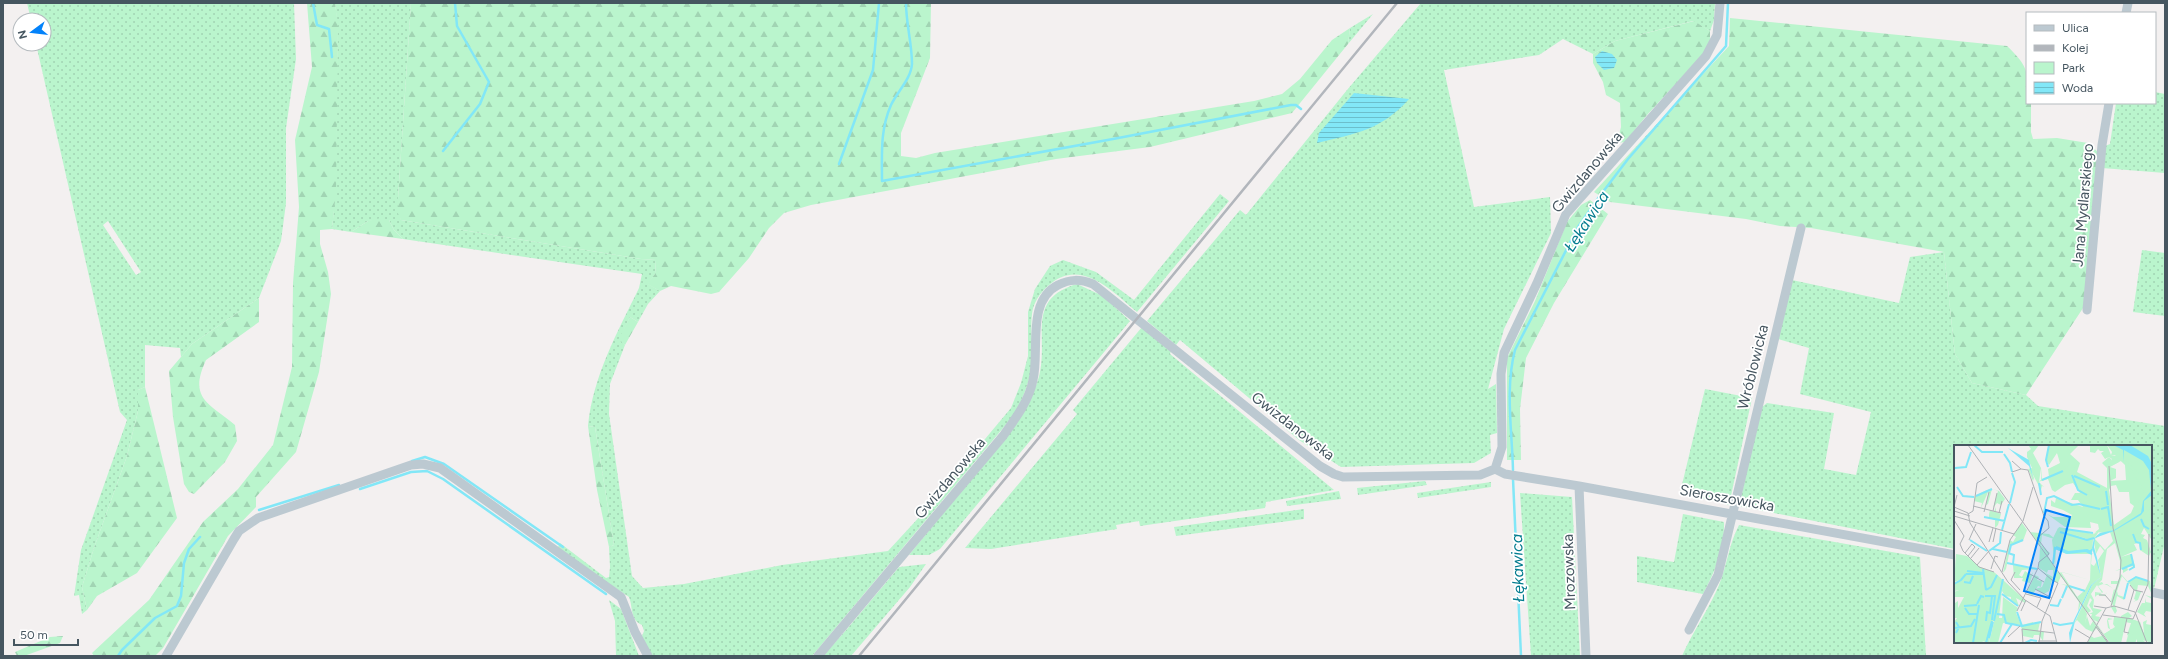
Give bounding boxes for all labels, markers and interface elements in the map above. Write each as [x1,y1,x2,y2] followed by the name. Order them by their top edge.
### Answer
[12,12,52,52] north arrow
[2026,12,2156,104] legend
[2062,21,2089,35] text: Ulica
[15,29,30,40] text: N
[2062,41,2089,55] text: Kolej
[2062,61,2085,75] text: Park
[2062,81,2093,95] text: Woda
[1548,128,1626,216] street label: Gwizdanowska
[2069,142,2097,267] street label: Jana Mydlarskiego
[1560,187,1613,255] water label: Łękawica
[1734,323,1772,411] street label: Wróblowicka
[1248,388,1338,464] street label: Gwizdanowska
[911,434,989,522] street label: Gwizdanowska
[1954,445,2152,643] inset map
[1678,481,1776,515] street label: Sieroszowicka
[1507,533,1528,603] water label: Łękawica
[1559,534,1579,610] street label: Mrozowska
[14,621,78,647] scale bar
[20,628,48,642] text: 50 m

